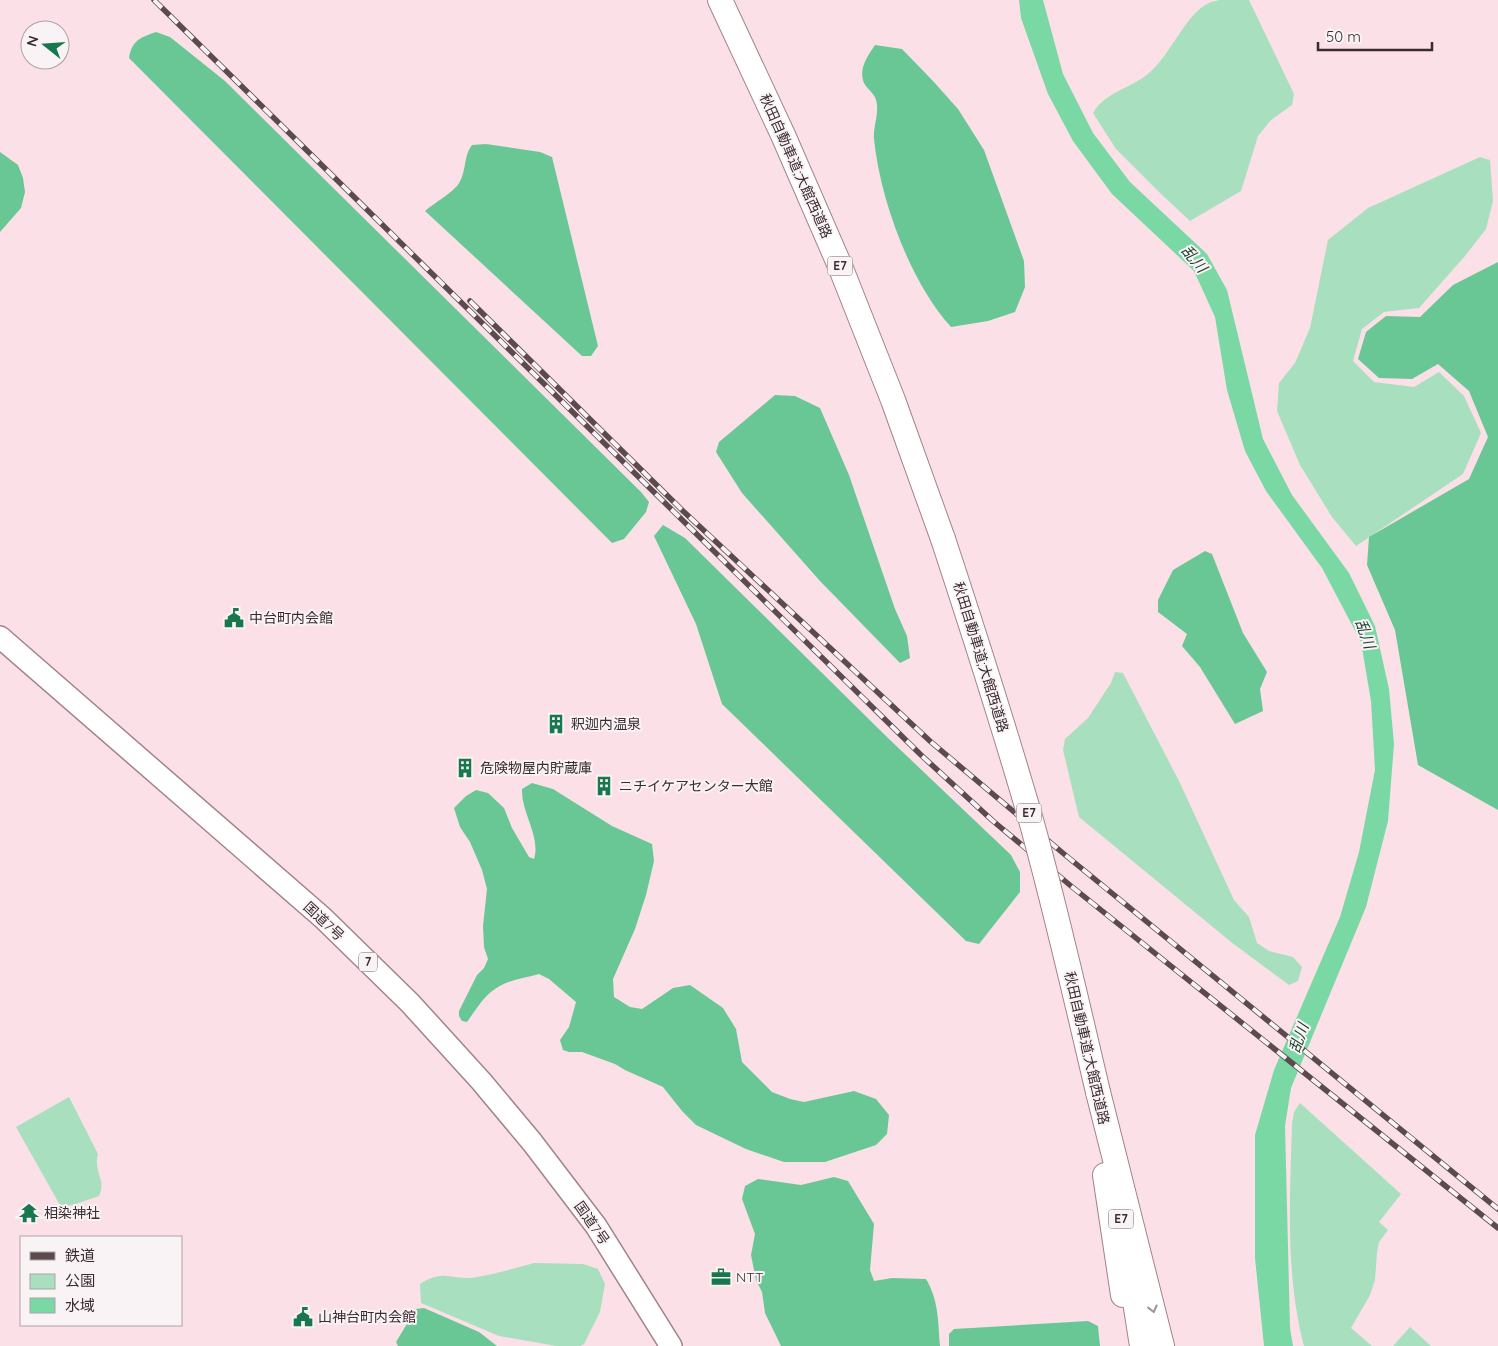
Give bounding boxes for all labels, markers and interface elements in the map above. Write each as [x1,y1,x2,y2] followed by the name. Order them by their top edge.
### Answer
[20,20,70,70] north arrow
[1318,20,1432,52] scale bar
[1326,27,1361,46] text: 50 m
[22,34,43,49] text: N
[756,91,836,241] street label: 秋田自動車道;大館西道路
[1177,241,1213,278] water label: 乱川
[828,256,852,276] road number: E7
[949,579,1013,735] street label: 秋田自動車道;大館西道路
[223,607,245,629] public building icon: 中台町内会館
[249,609,333,627] place label: 中台町内会館
[1351,616,1380,653] water label: 乱川
[545,713,567,735] building icon: 釈迦内温泉
[571,715,641,733] place label: 釈迦内温泉
[454,757,476,779] building icon: 危険物屋内貯蔵庫
[480,759,592,777] place label: 危険物屋内貯蔵庫
[593,775,615,797] building icon: ニチイケアセンター大館
[619,777,773,795] place label: ニチイケアセンター大館
[1016,804,1042,822] road number: E7
[300,898,348,944] street label: 国道7号
[359,952,377,972] road number: 7
[1061,970,1113,1126] street label: 秋田自動車道;大館西道路
[1285,1019,1313,1055] water label: 乱川
[571,1198,613,1248] street label: 国道7号
[18,1202,40,1224] temple icon: 相染神社
[44,1204,100,1222] place label: 相染神社
[1108,1210,1134,1228] road number: E7
[20,1236,182,1326] legend
[65,1246,95,1265] text: 鉄道
[710,1266,732,1288] office icon: NTT
[736,1268,764,1286] place label: NTT
[65,1271,95,1290] text: 公園
[65,1296,95,1315] text: 水域
[1147,1305,1158,1313] one-way arrow
[292,1306,314,1328] public building icon: 山神台町内会館
[318,1308,416,1326] place label: 山神台町内会館

